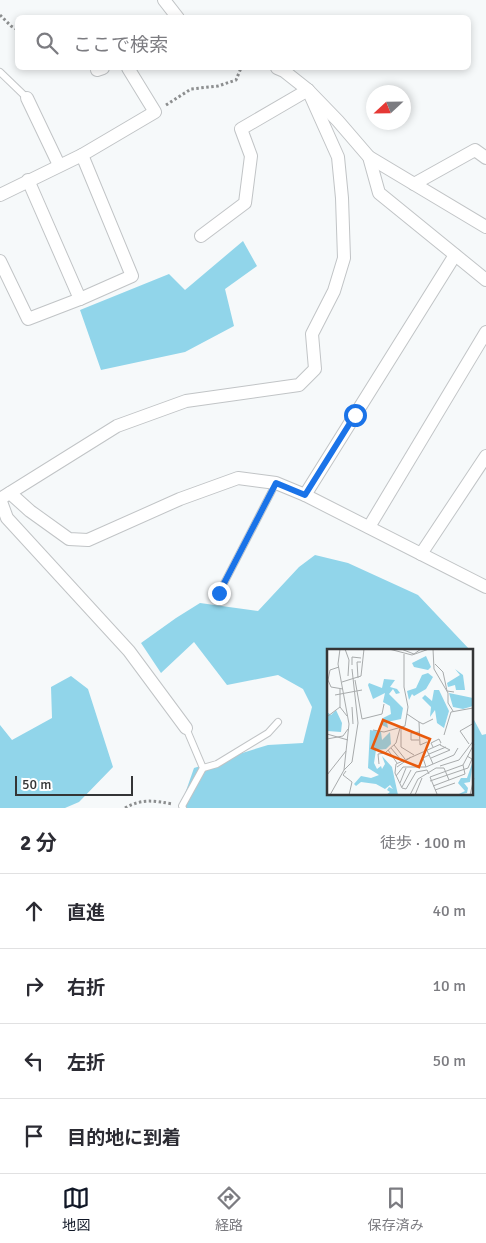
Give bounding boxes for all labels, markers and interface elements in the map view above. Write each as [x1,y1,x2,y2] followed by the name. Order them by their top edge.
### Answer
[15,15,471,70] search box
[33,29,61,57] icon: search
[73,33,168,57] text: ここで検索
[366,85,411,130] north arrow
[344,404,367,427] route start
[208,582,231,605] route end
[327,649,474,796] inset map
[15,773,132,796] scale bar
[22,776,51,793] text: 50 m
[20,830,57,856] text: 2 分
[380,833,466,853] text: 徒歩 · 100 m
[20,897,48,925] icon: ahead
[67,901,105,925] text: 直進
[432,901,466,921] text: 40 m
[20,972,48,1000] icon: right
[67,976,105,1000] text: 右折
[432,976,466,996] text: 10 m
[20,1047,48,1075] icon: left
[67,1051,105,1075] text: 左折
[432,1051,466,1071] text: 50 m
[20,1122,48,1150] icon: arrive
[67,1126,181,1150] text: 目的地に到着
[62,1184,90,1234] tab: 地図
[215,1184,243,1234] tab: 経路
[368,1184,424,1234] tab: 保存済み

